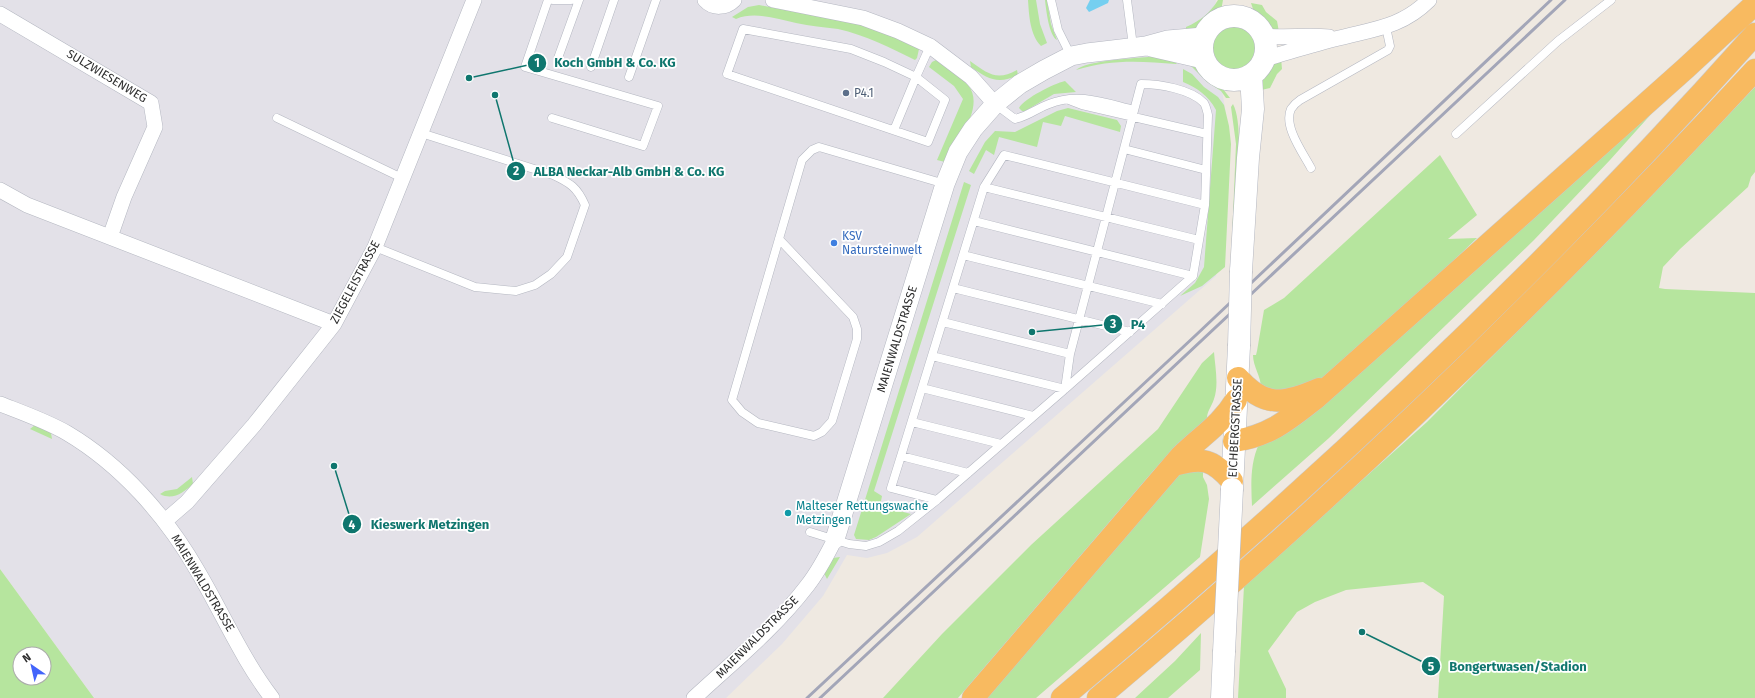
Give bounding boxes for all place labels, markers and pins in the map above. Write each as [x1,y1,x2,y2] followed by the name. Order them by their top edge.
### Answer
[527,50,684,75] callout: Koch GmbH & Co. KG
[854,86,874,100] place label: P4.1
[841,88,851,98] marker: P4.1
[506,159,733,184] callout: ALBA Neckar-Alb GmbH & Co. KG
[842,229,923,257] place label: KSV Natursteinwelt
[829,238,839,248] marker: KSV Natursteinwelt
[1103,312,1153,337] callout: P4
[796,499,928,527] place label: Malteser Rettungswache Metzingen
[783,508,793,518] marker: Malteser Rettungswache Metzingen
[342,512,497,537] callout: Kieswerk Metzingen
[1421,654,1594,679] callout: Bongertwasen/Stadion

